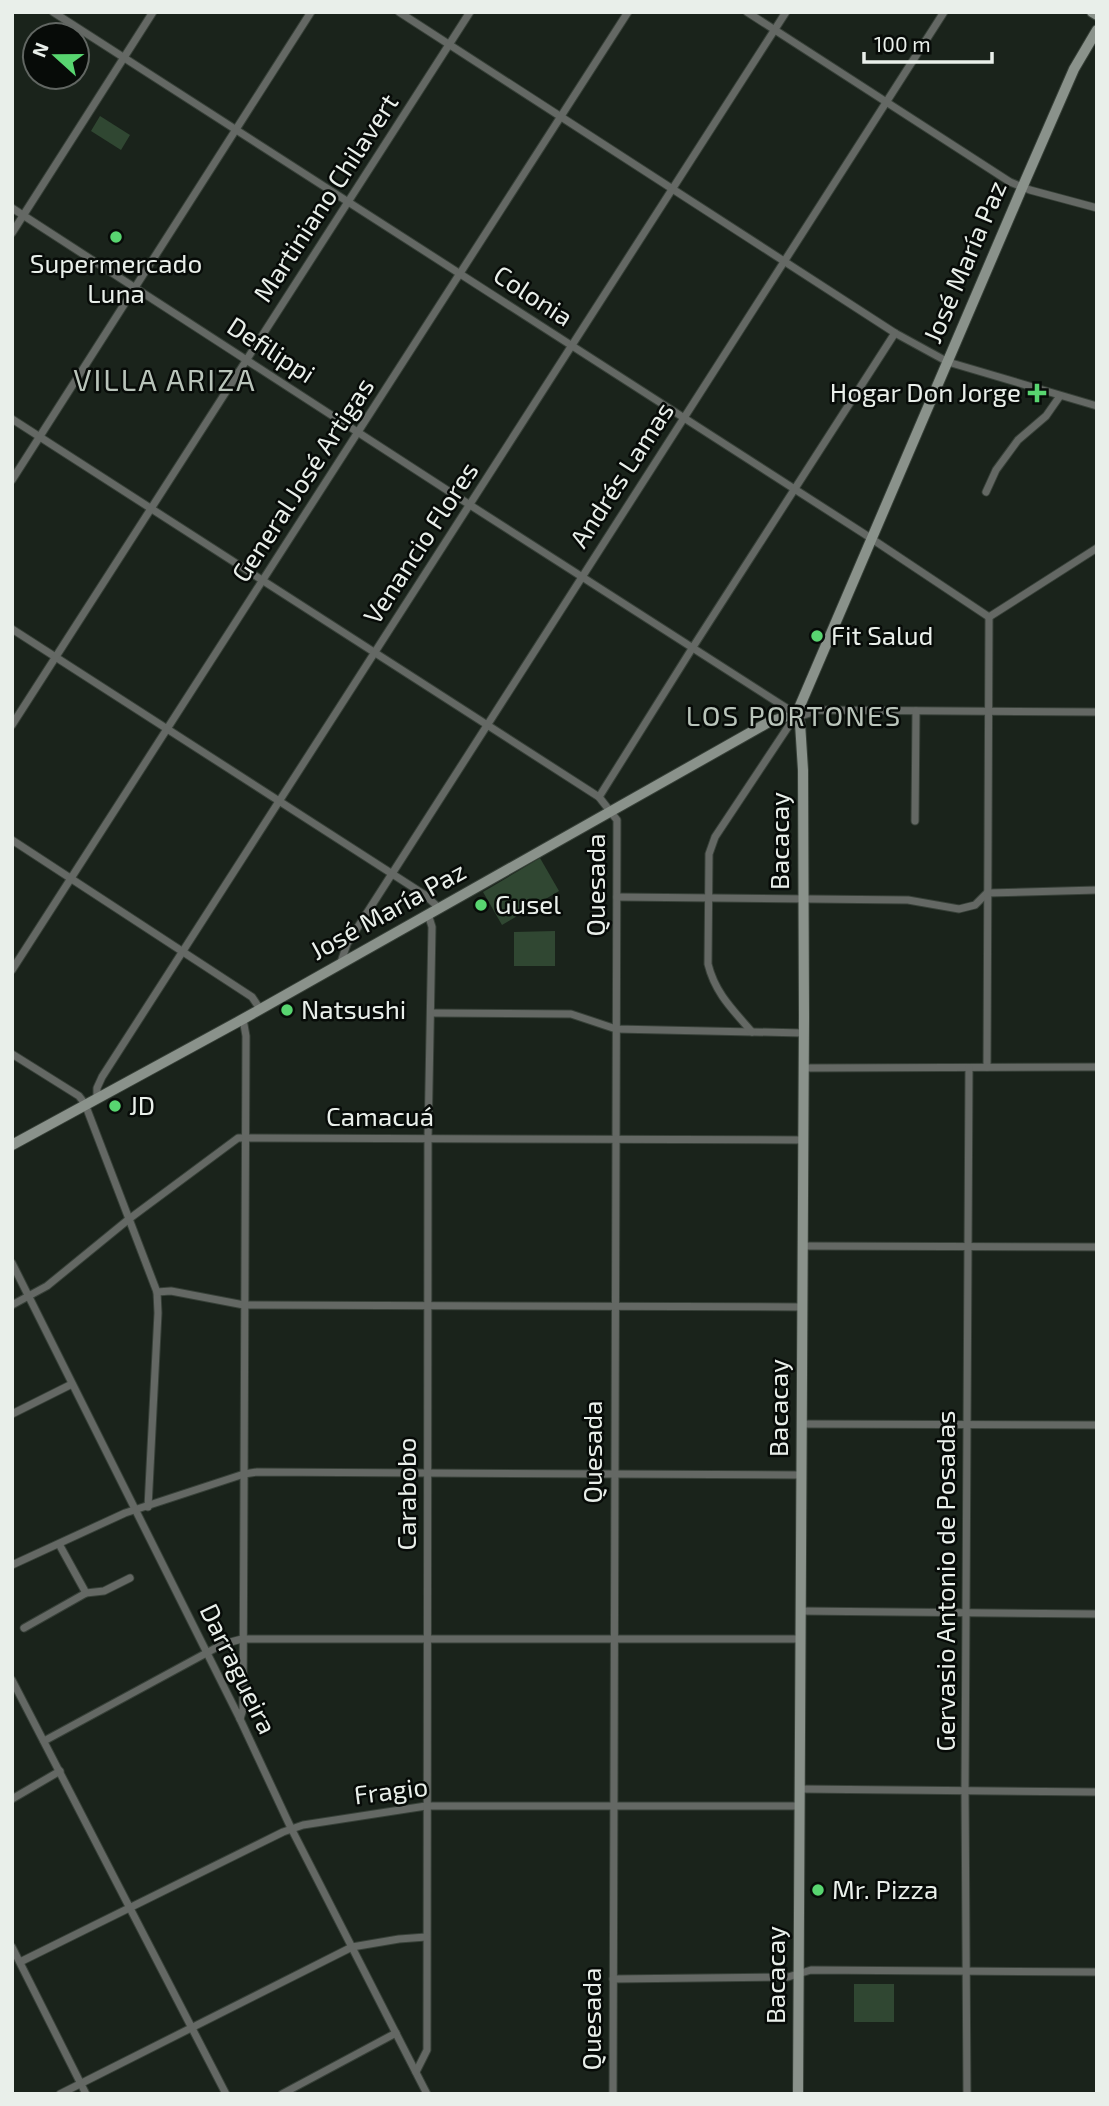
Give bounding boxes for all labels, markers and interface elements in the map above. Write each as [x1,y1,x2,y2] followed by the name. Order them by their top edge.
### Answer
[21,21,91,91] north arrow
[864,21,992,65] scale bar
[874,31,931,56] text: 100 m
[26,39,53,60] text: N
[246,87,404,307] street label: Martiniano Chilavert
[915,176,1012,347] street label: José María Paz
[108,229,124,245] marker: Supermercado Luna
[30,247,202,308] place label: Supermercado Luna
[489,258,579,332] street label: Colonia
[222,309,321,388] street label: Defilippi
[73,361,257,397] district label: VILLA ARIZA
[224,371,379,587] street label: General José Artigas
[830,376,1021,407] place label: Hogar Don Jorge
[1027,383,1047,403] marker: Hogar Don Jorge
[562,396,679,553] street label: Andrés Lamas
[356,455,484,629] street label: Venancio Flores
[831,619,933,650] place label: Fit Salud
[809,628,825,644] marker: Fit Salud
[686,698,902,732] district label: LOS PORTONES
[763,792,794,890] street label: Bacacay
[579,834,610,936] street label: Quesada
[304,854,471,965] street label: José María Paz
[495,888,561,919] place label: Gusel
[473,897,489,913] marker: Gusel
[301,993,406,1024] place label: Natsushi
[279,1002,295,1018] marker: Natsushi
[129,1089,155,1120] place label: JD
[107,1098,123,1114] marker: JD
[326,1100,434,1131] street label: Camacuá
[762,1359,793,1457] street label: Bacacay
[576,1401,607,1503] street label: Quesada
[929,1411,960,1751] street label: Gervasio Antonio de Posadas
[390,1438,421,1550] street label: Carabobo
[194,1598,284,1739] street label: Darragueira
[352,1770,429,1809] street label: Fragio
[832,1873,938,1904] place label: Mr. Pizza
[810,1882,826,1898] marker: Mr. Pizza
[759,1926,790,2024] street label: Bacacay
[575,1968,606,2070] street label: Quesada

